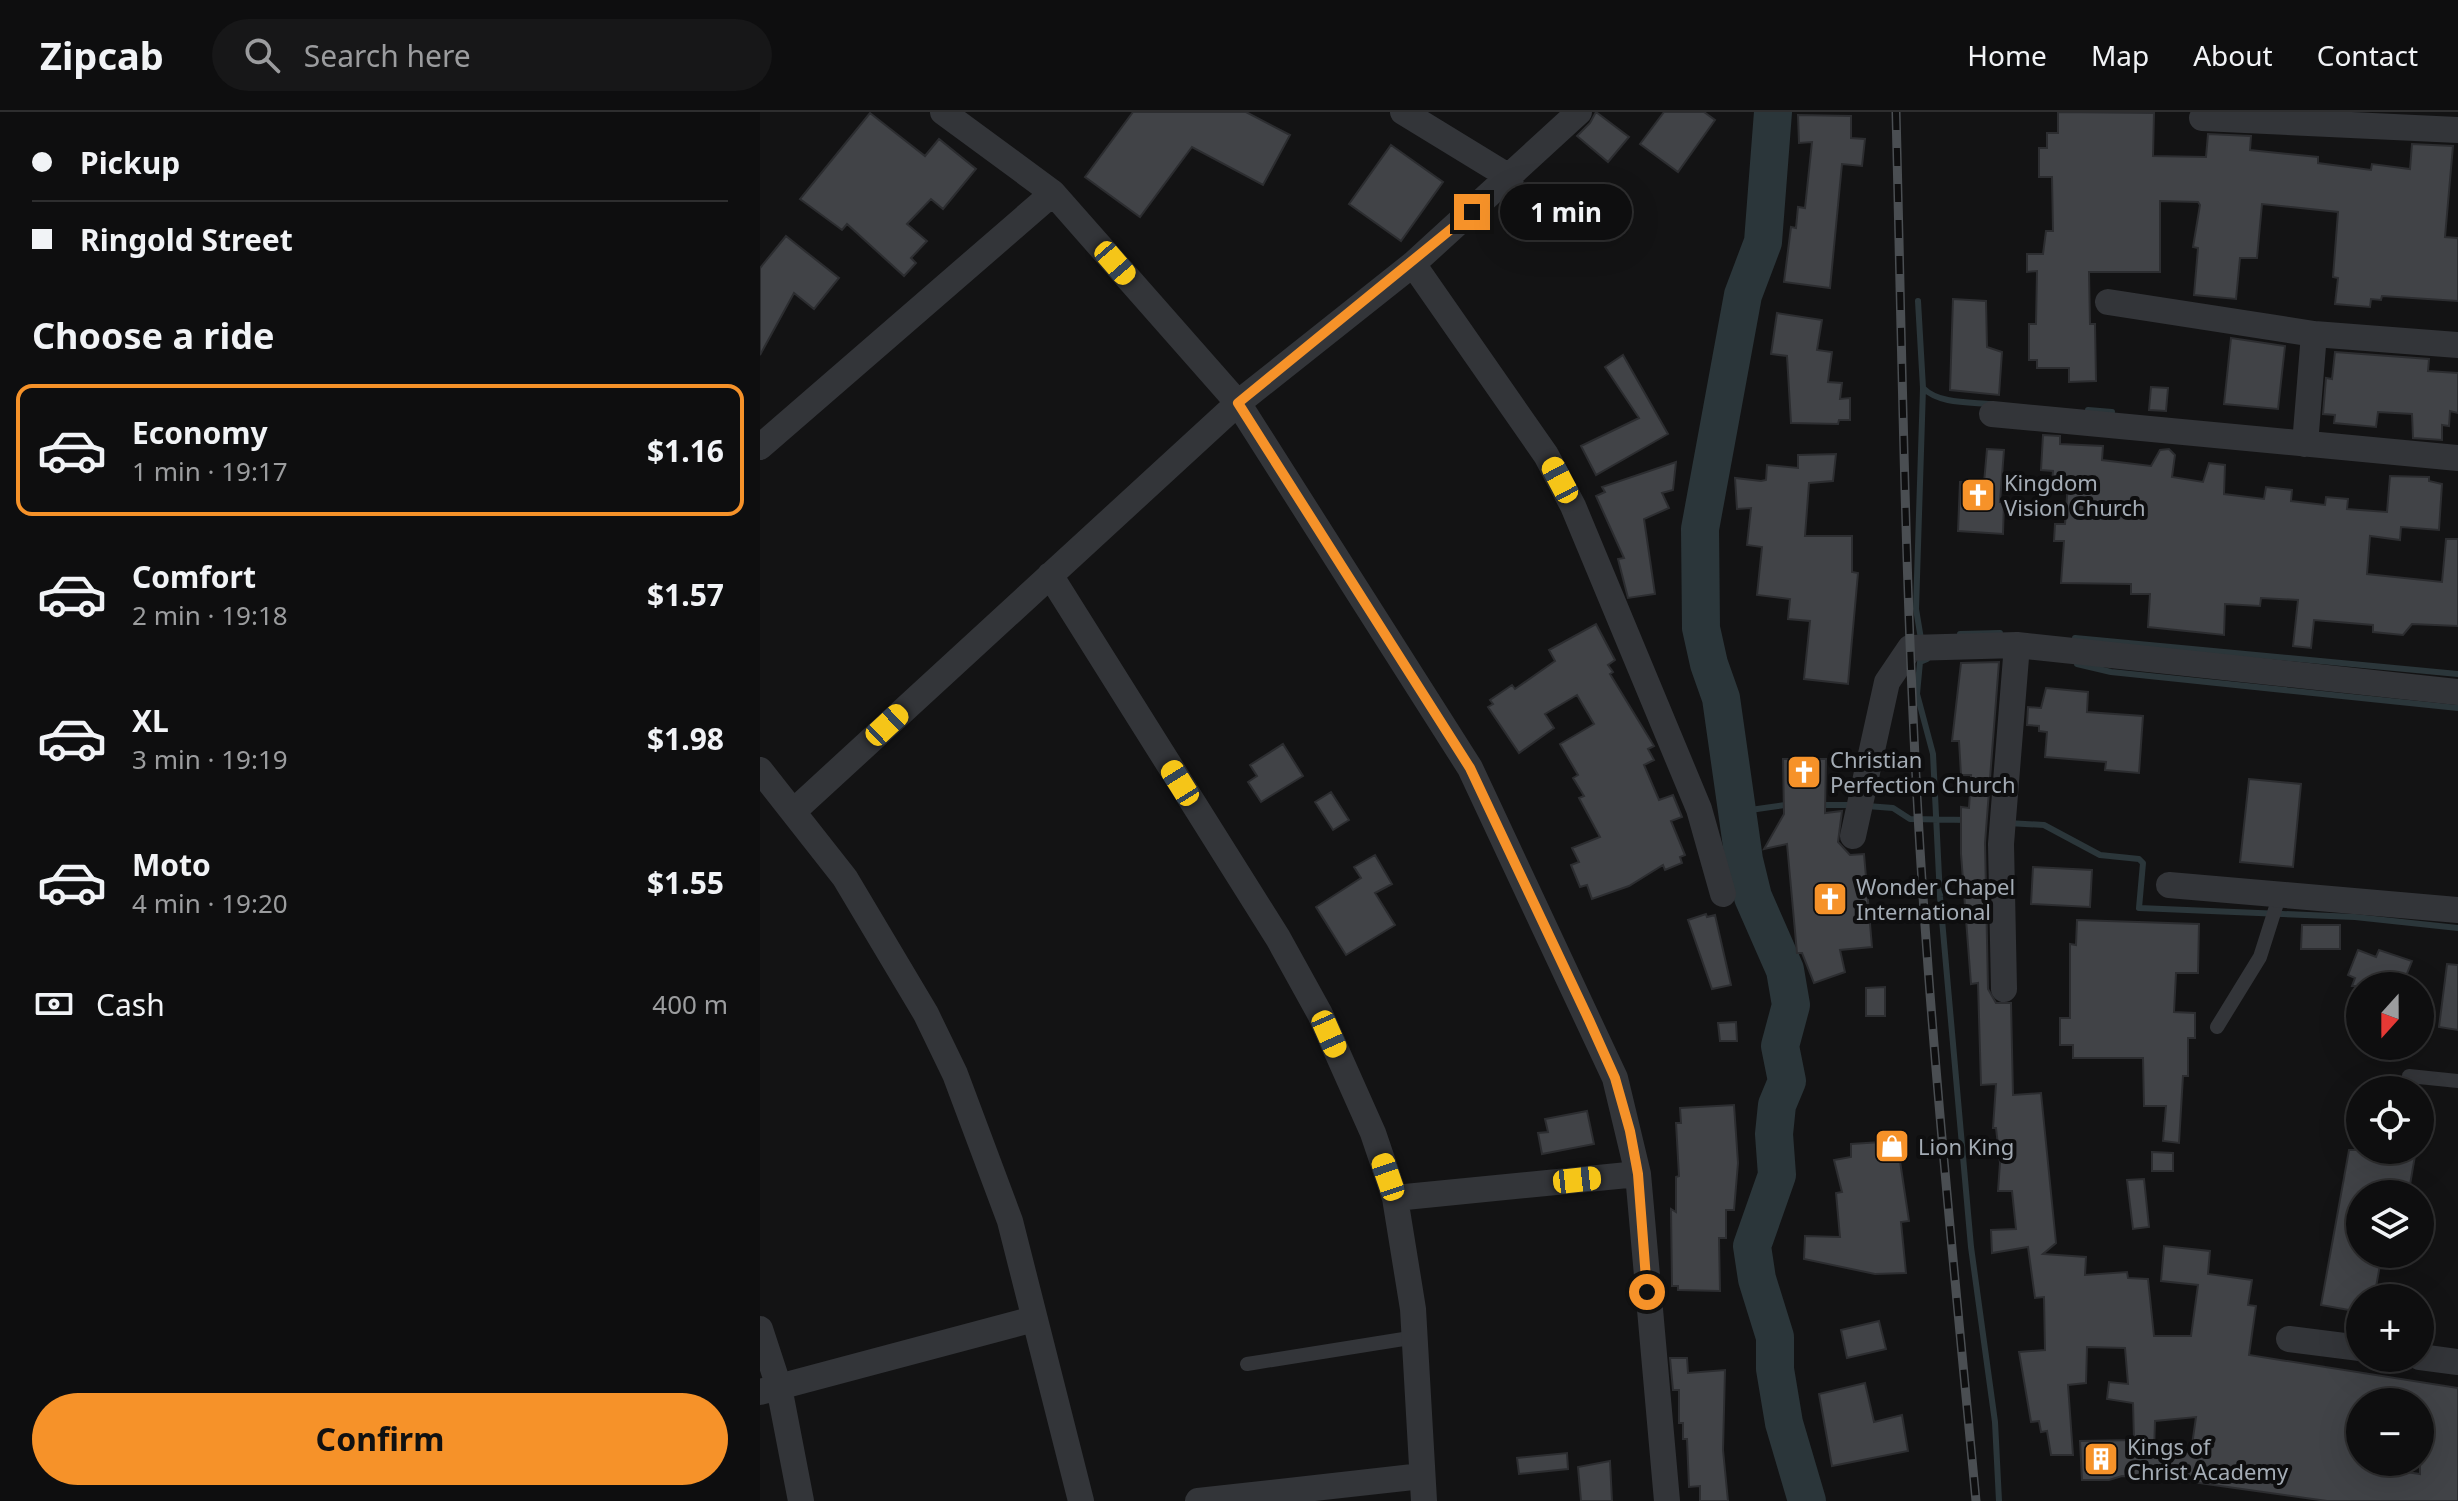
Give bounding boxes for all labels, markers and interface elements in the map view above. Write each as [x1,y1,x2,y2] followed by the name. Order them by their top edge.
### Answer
[212,19,772,91] search box
[40,29,164,81] text: Zipcab
[240,33,284,77] icon: search
[304,35,471,76] text: Search here
[1967,36,2047,74] text: Home
[2091,36,2149,74] text: Map
[2193,36,2273,74] text: About
[2317,36,2418,74] text: Contact
[80,142,180,183] text: Pickup
[1500,184,1632,240] callout: 1 min
[1454,194,1490,230] route end
[1530,194,1602,230] text: 1 min
[80,219,293,260] text: Ringold Street
[1090,237,1140,289] car
[32,311,274,360] text: Choose a ride
[132,412,268,453] text: Economy
[36,414,108,486] icon: car
[647,430,724,471] text: $1.16
[132,453,288,489] text: 1 min · 19:17
[1538,453,1582,507] car
[2004,467,2146,522] place label: Kingdom Vision Church
[1959,476,1997,514] church icon: Kingdom Vision Church
[132,556,256,597] text: Comfort
[36,558,108,630] icon: car
[647,574,724,615] text: $1.57
[132,597,288,633] text: 2 min · 19:18
[132,700,169,741] text: XL
[861,700,913,750] car
[36,702,108,774] icon: car
[647,718,724,759] text: $1.98
[132,741,288,777] text: 3 min · 19:19
[1830,744,2015,799] place label: Christian Perfection Church
[1785,753,1823,791] church icon: Christian Perfection Church
[1157,756,1203,810] car
[132,844,211,885] text: Moto
[36,846,108,918] icon: car
[647,862,724,903] text: $1.55
[1856,871,2015,926] place label: Wonder Chapel International
[1811,880,1849,918] church icon: Wonder Chapel International
[132,885,288,921] text: 4 min · 19:20
[2346,972,2434,1060] north arrow
[2346,972,2434,1476] map controls
[32,982,76,1026] icon: cash
[96,984,165,1025] text: Cash
[652,986,728,1022] text: 400 m
[1308,1007,1350,1061] car
[2346,1076,2434,1164] button: locate
[1873,1127,1911,1165] shop icon: Lion King
[1918,1131,2014,1161] place label: Lion King
[1369,1150,1407,1204] car
[1552,1166,1602,1194] car
[2346,1180,2434,1268] button: layers
[1629,1274,1665,1310] route start
[2346,1284,2434,1372] button: +
[2346,1388,2434,1476] button: −
[32,1393,728,1485] button: Confirm
[2127,1431,2289,1486] place label: Kings of Christ Academy
[2082,1440,2120,1478] building icon: Kings of Christ Academy

